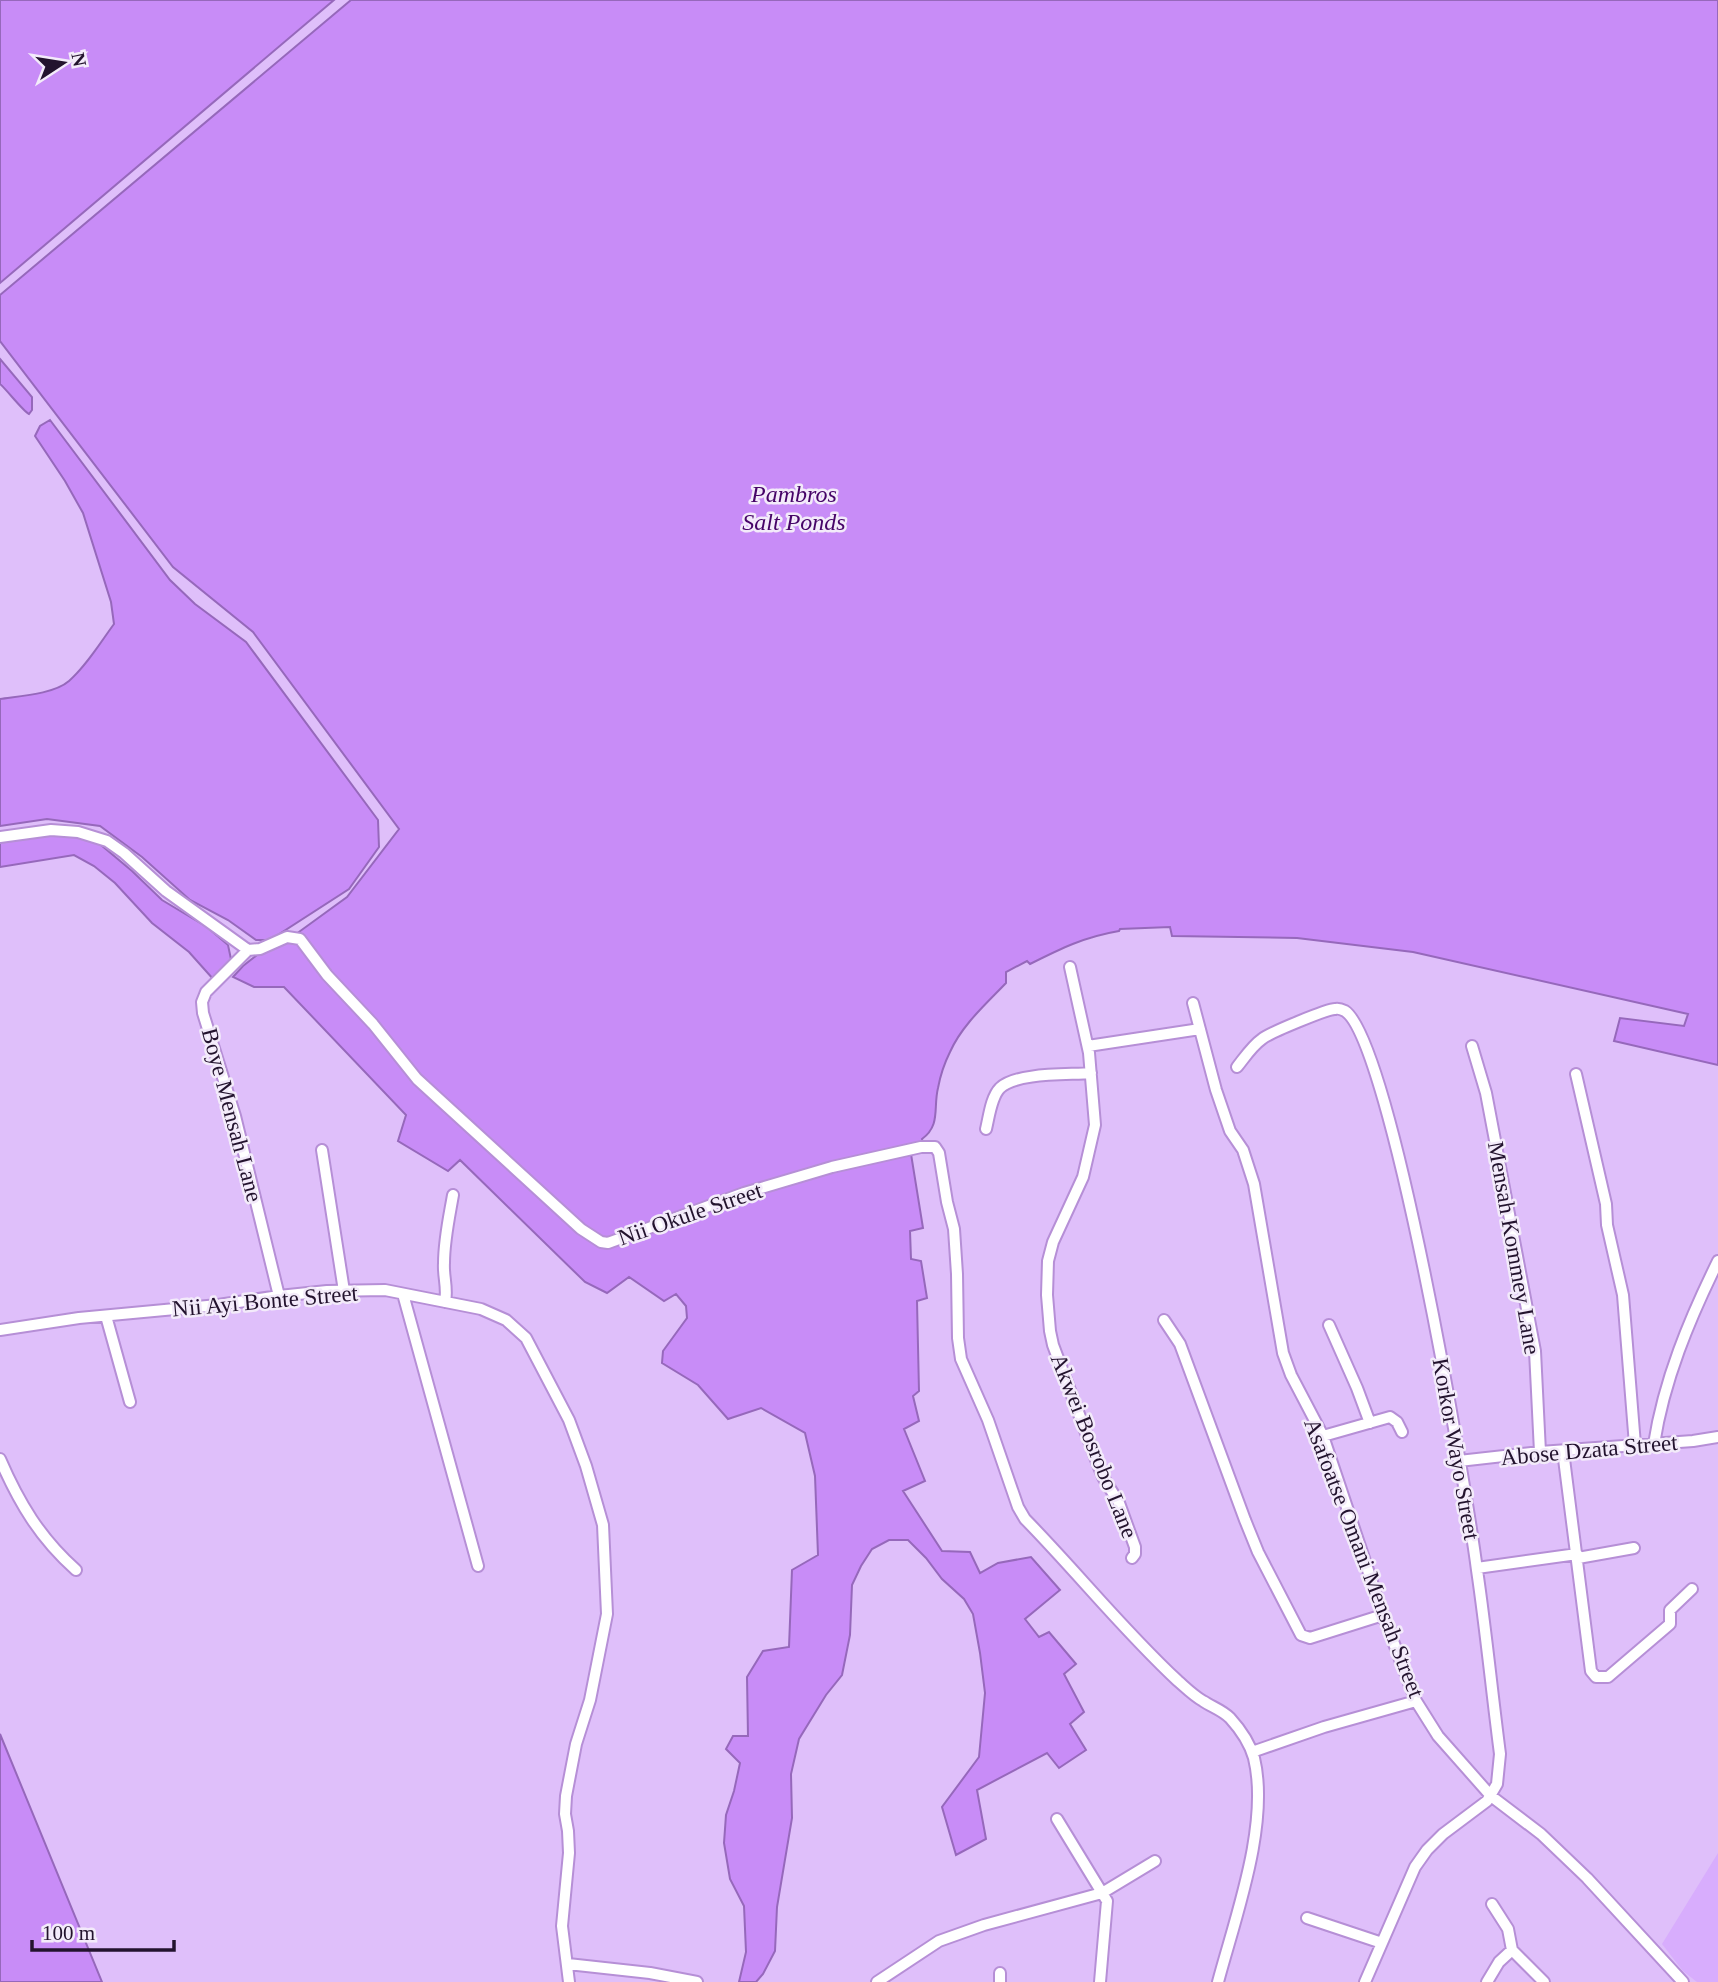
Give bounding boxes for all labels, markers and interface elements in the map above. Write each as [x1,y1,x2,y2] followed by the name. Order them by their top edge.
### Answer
[28,28,98,98] north arrow
[67,51,91,69] text: N
[742,481,846,535] water label: Pambros Salt Ponds
[197,1025,267,1205] street label: Boye Mensah Lane
[1483,1140,1545,1356] street label: Mensah Kommey Lane
[615,1177,766,1250] street label: Nii Okule Street
[171,1280,360,1322] street label: Nii Ayi Bonte Street
[1046,1350,1142,1542] street label: Akwei Bosrobo Lane
[1428,1356,1484,1542] street label: Korkor Wayo Street
[1299,1415,1429,1702] street label: Asafoatse Omani Mensah Street
[1499,1430,1679,1470] street label: Abose Dzata Street
[32,1909,173,1953] scale bar
[42,1921,95,1945] text: 100 m

